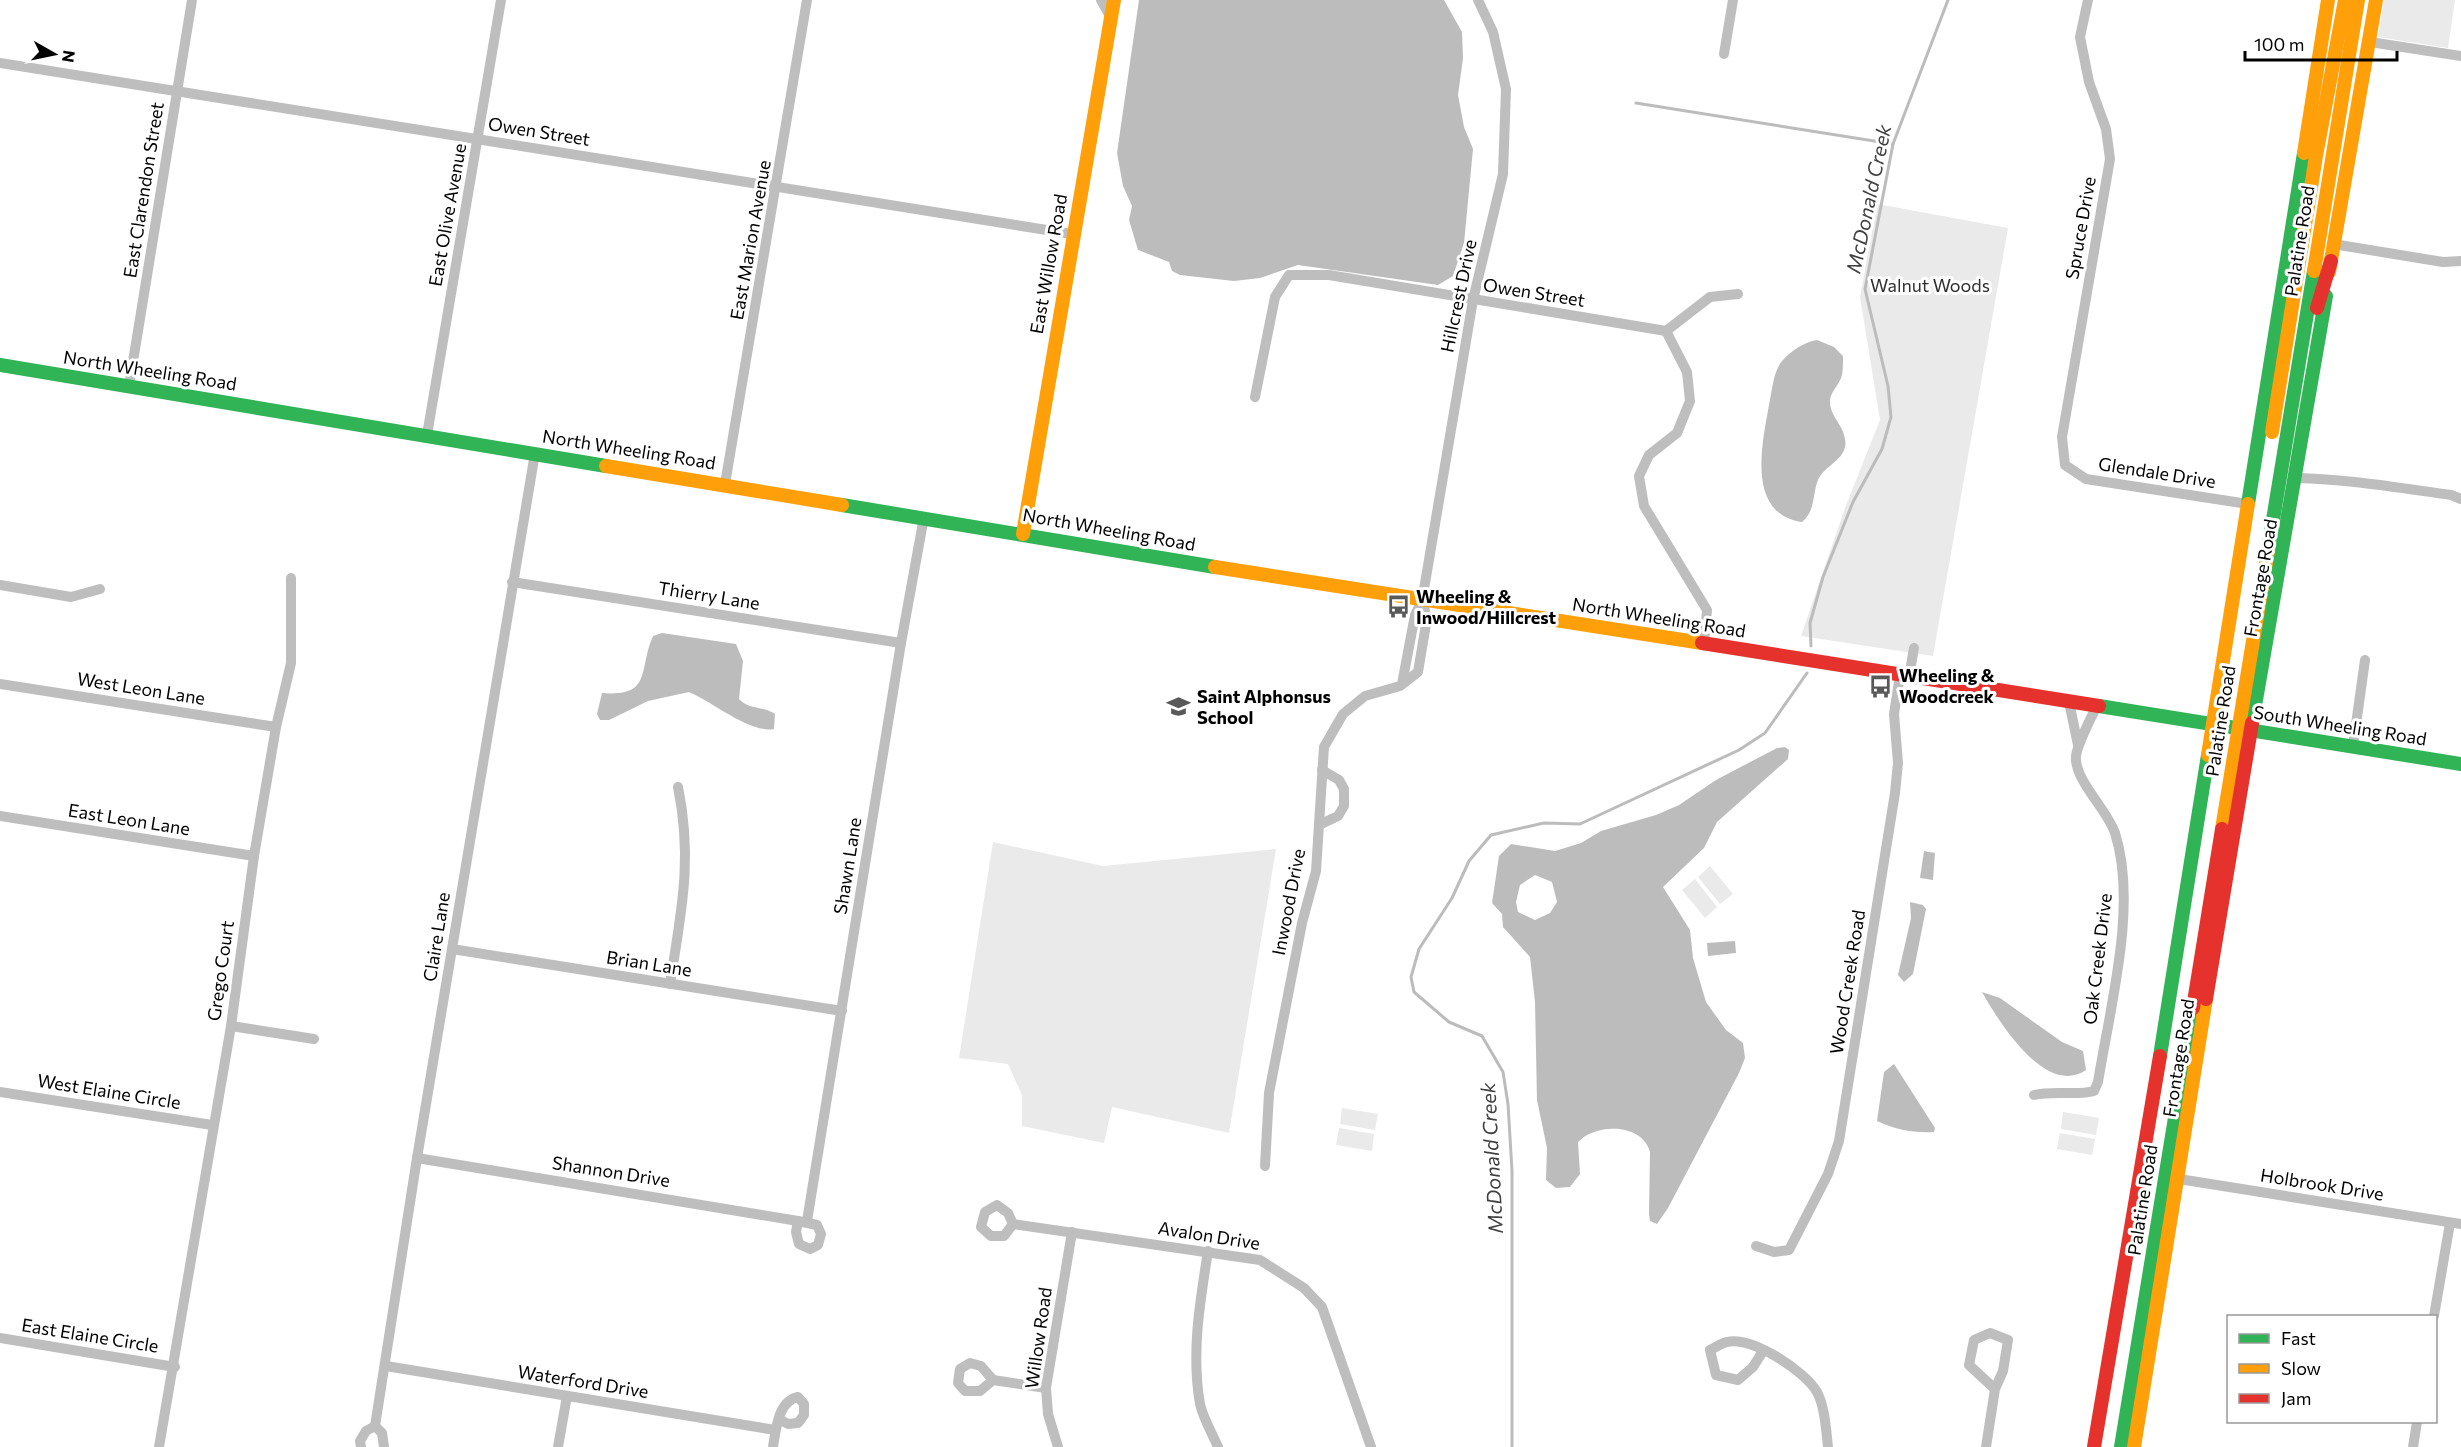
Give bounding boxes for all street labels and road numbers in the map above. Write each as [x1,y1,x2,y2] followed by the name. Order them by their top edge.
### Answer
[118,100,168,279] street label: East Clarendon Street
[487,112,592,150] street label: Owen Street
[424,142,470,288] street label: East Olive Avenue
[725,158,775,321] street label: East Marion Avenue
[2060,175,2100,281] street label: Spruce Drive
[2279,184,2319,298] street label: Palatine Road
[1025,192,1071,335] street label: East Willow Road
[1435,237,1481,354] street label: Hillcrest Drive
[1482,273,1587,311] street label: Owen Street
[62,345,238,395] street label: North Wheeling Road
[541,424,717,474] street label: North Wheeling Road
[2097,452,2217,492] street label: Glendale Drive
[1021,503,1197,555] street label: North Wheeling Road
[2239,517,2281,639] street label: Frontage Road
[657,576,762,614] street label: Thierry Lane
[1571,592,1747,642] street label: North Wheeling Road
[2200,664,2240,778] street label: Palatine Road
[76,667,207,709] street label: West Leon Lane
[2252,700,2428,750] street label: South Wheeling Road
[67,799,192,839] street label: East Leon Lane
[828,816,866,916] street label: Shawn Lane
[1267,847,1309,957] street label: Inwood Drive
[418,891,454,983] street label: Claire Lane
[2078,892,2116,1026] street label: Oak Creek Drive
[1825,908,1869,1056] street label: Wood Creek Road
[202,919,238,1022] street label: Grego Court
[605,945,693,981] street label: Brian Lane
[2158,997,2198,1119] street label: Frontage Road
[36,1069,182,1113] street label: West Elaine Circle
[2122,1143,2162,1257] street label: Palatine Road
[551,1151,672,1191] street label: Shannon Drive
[2259,1163,2385,1205] street label: Holbrook Drive
[1157,1216,1262,1254] street label: Avalon Drive
[1020,1286,1056,1390] street label: Willow Road
[20,1313,160,1357] street label: East Elaine Circle
[516,1360,650,1402] street label: Waterford Drive

